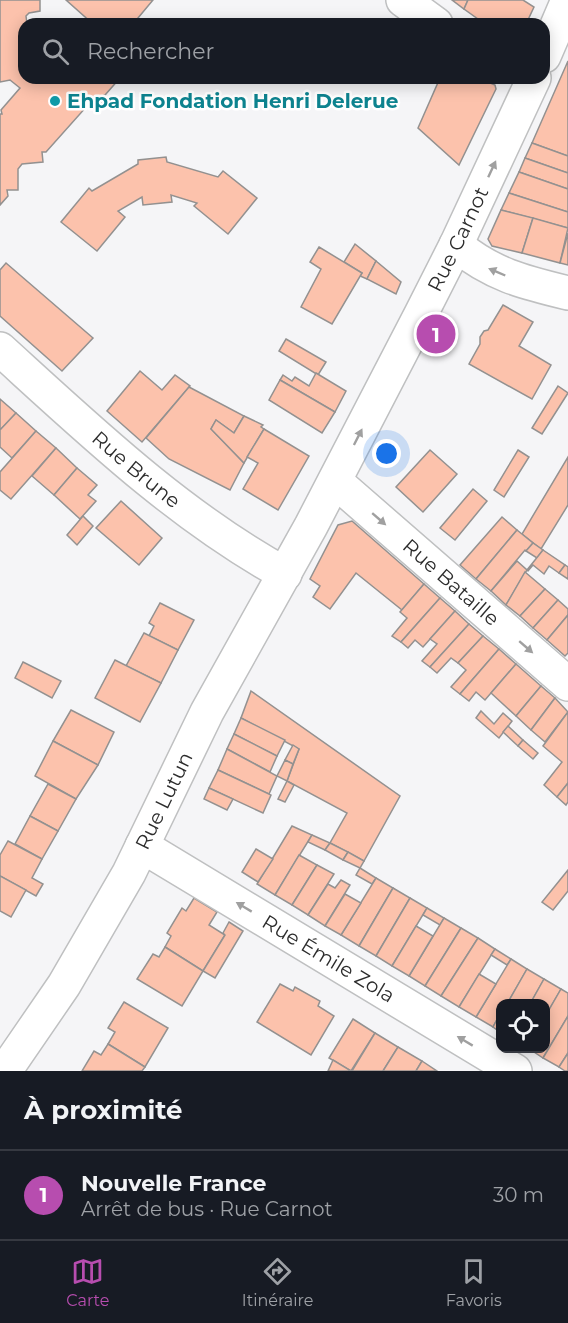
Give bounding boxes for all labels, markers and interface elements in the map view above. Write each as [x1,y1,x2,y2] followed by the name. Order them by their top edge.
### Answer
[18,18,550,84] search box
[39,35,72,68] icon: search
[87,38,214,65] text: Rechercher
[67,89,398,113] place label: Ehpad Fondation Henri Delerue
[48,94,62,108] marker: Ehpad Fondation Henri Delerue
[488,160,497,177] one-way arrow
[422,183,493,296] street label: Rue Carnot
[489,267,506,276] one-way arrow
[416,312,456,356] pin: 1
[87,426,185,513] street label: Rue Brune
[353,428,362,445] one-way arrow
[372,439,401,468] your location
[371,512,386,525] one-way arrow
[398,534,504,631] street label: Rue Bataille
[518,640,533,653] one-way arrow
[130,748,198,854] street label: Rue Lutun
[235,902,252,912] one-way arrow
[258,909,399,1008] street label: Rue Émile Zola
[496,999,550,1053] map controls
[496,999,550,1053] button: locate
[457,1035,473,1046] one-way arrow
[24,1094,183,1126] text: À proximité
[81,1170,266,1197] text: Nouvelle France
[40,1183,47,1207] text: 1
[493,1183,544,1207] text: 30 m
[81,1197,333,1221] text: Arrêt de bus · Rue Carnot
[66,1255,109,1310] tab: Carte
[242,1255,313,1310] tab: Itinéraire
[446,1255,502,1310] tab: Favoris

